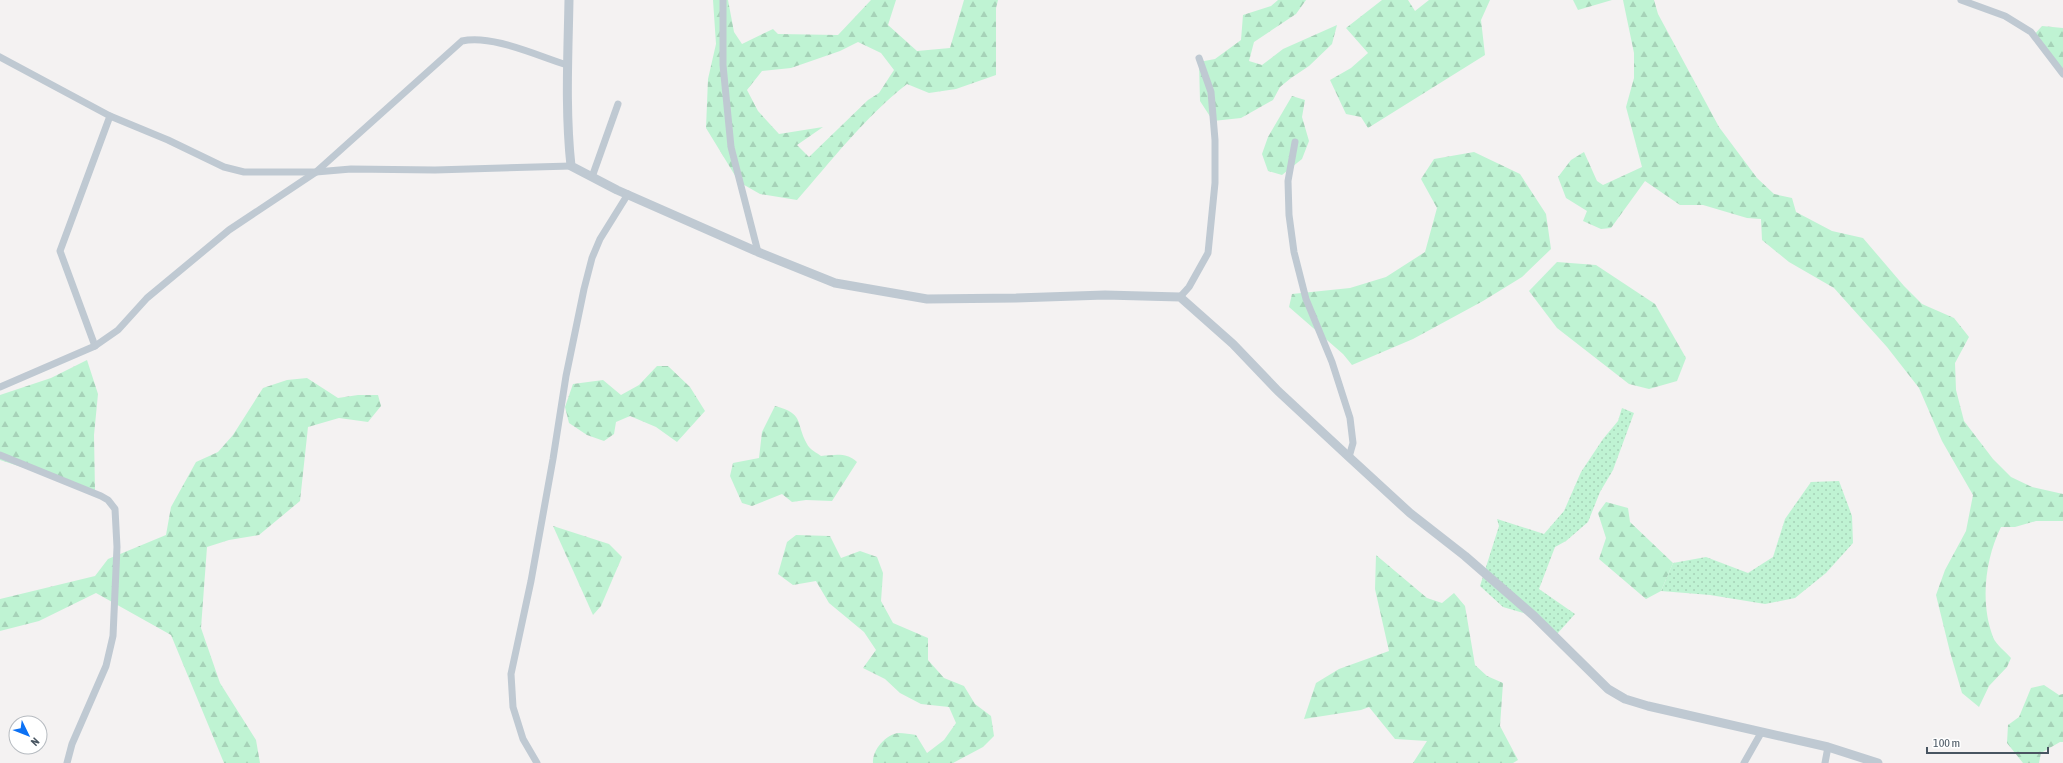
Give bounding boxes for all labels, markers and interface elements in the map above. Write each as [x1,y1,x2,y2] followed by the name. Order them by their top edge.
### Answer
[8,715,48,755] north arrow
[1927,729,2048,755] scale bar
[29,735,42,748] text: N
[1933,736,1960,750] text: 100 m

